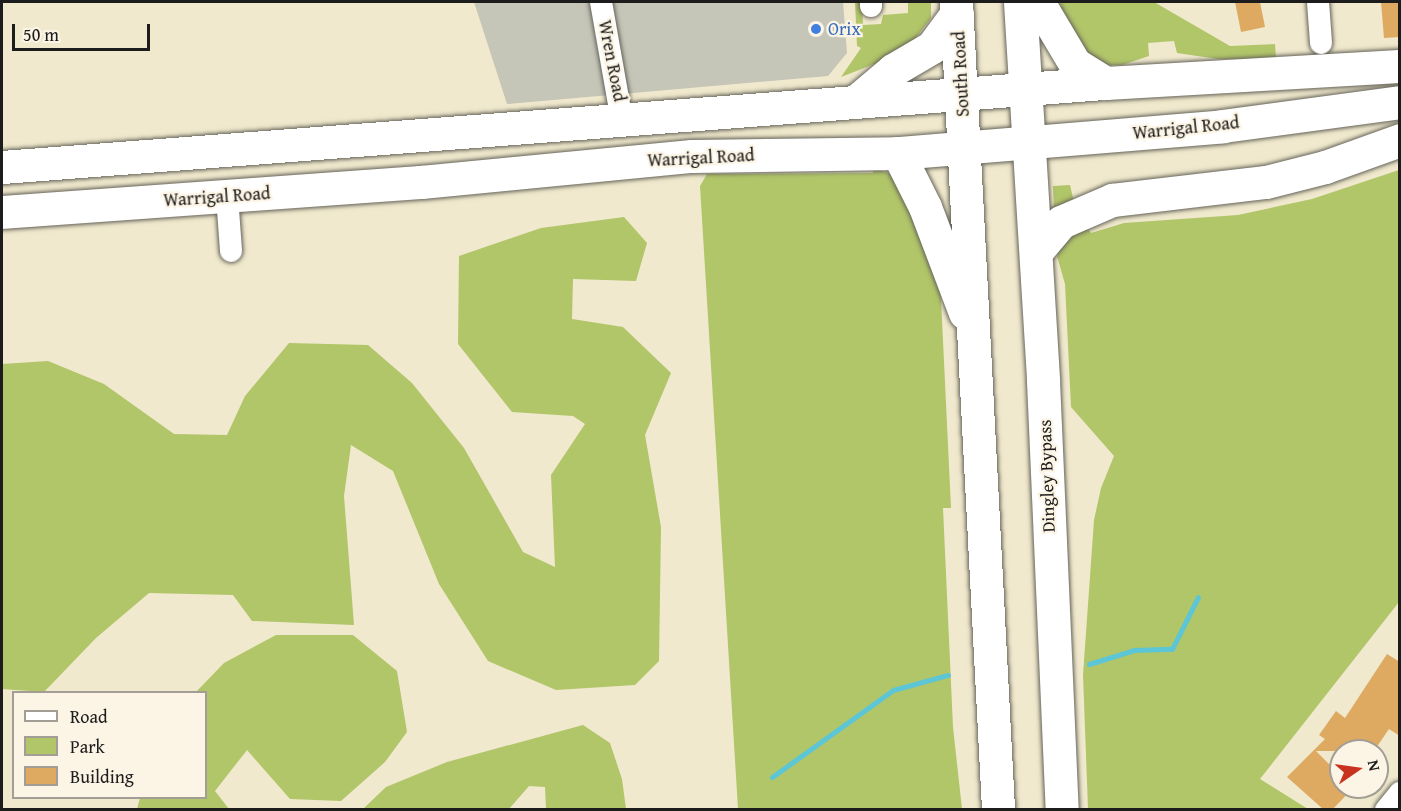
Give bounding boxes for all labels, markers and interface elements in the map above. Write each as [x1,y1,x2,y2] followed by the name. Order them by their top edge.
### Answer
[15,12,153,50] scale bar
[594,18,630,104] street label: Wren Road
[828,18,861,40] place label: Orix
[23,21,59,48] text: 50 m
[809,22,823,36] marker: Orix
[948,31,974,117] street label: South Road
[1132,112,1240,144] street label: Warrigal Road
[647,144,755,172] street label: Warrigal Road
[163,182,271,212] street label: Warrigal Road
[1034,419,1060,533] street label: Dingley Bypass
[12,691,207,799] legend
[70,703,108,730] text: Road
[70,733,105,760] text: Park
[1329,739,1389,799] north arrow
[1362,757,1387,773] text: N
[70,763,134,790] text: Building

